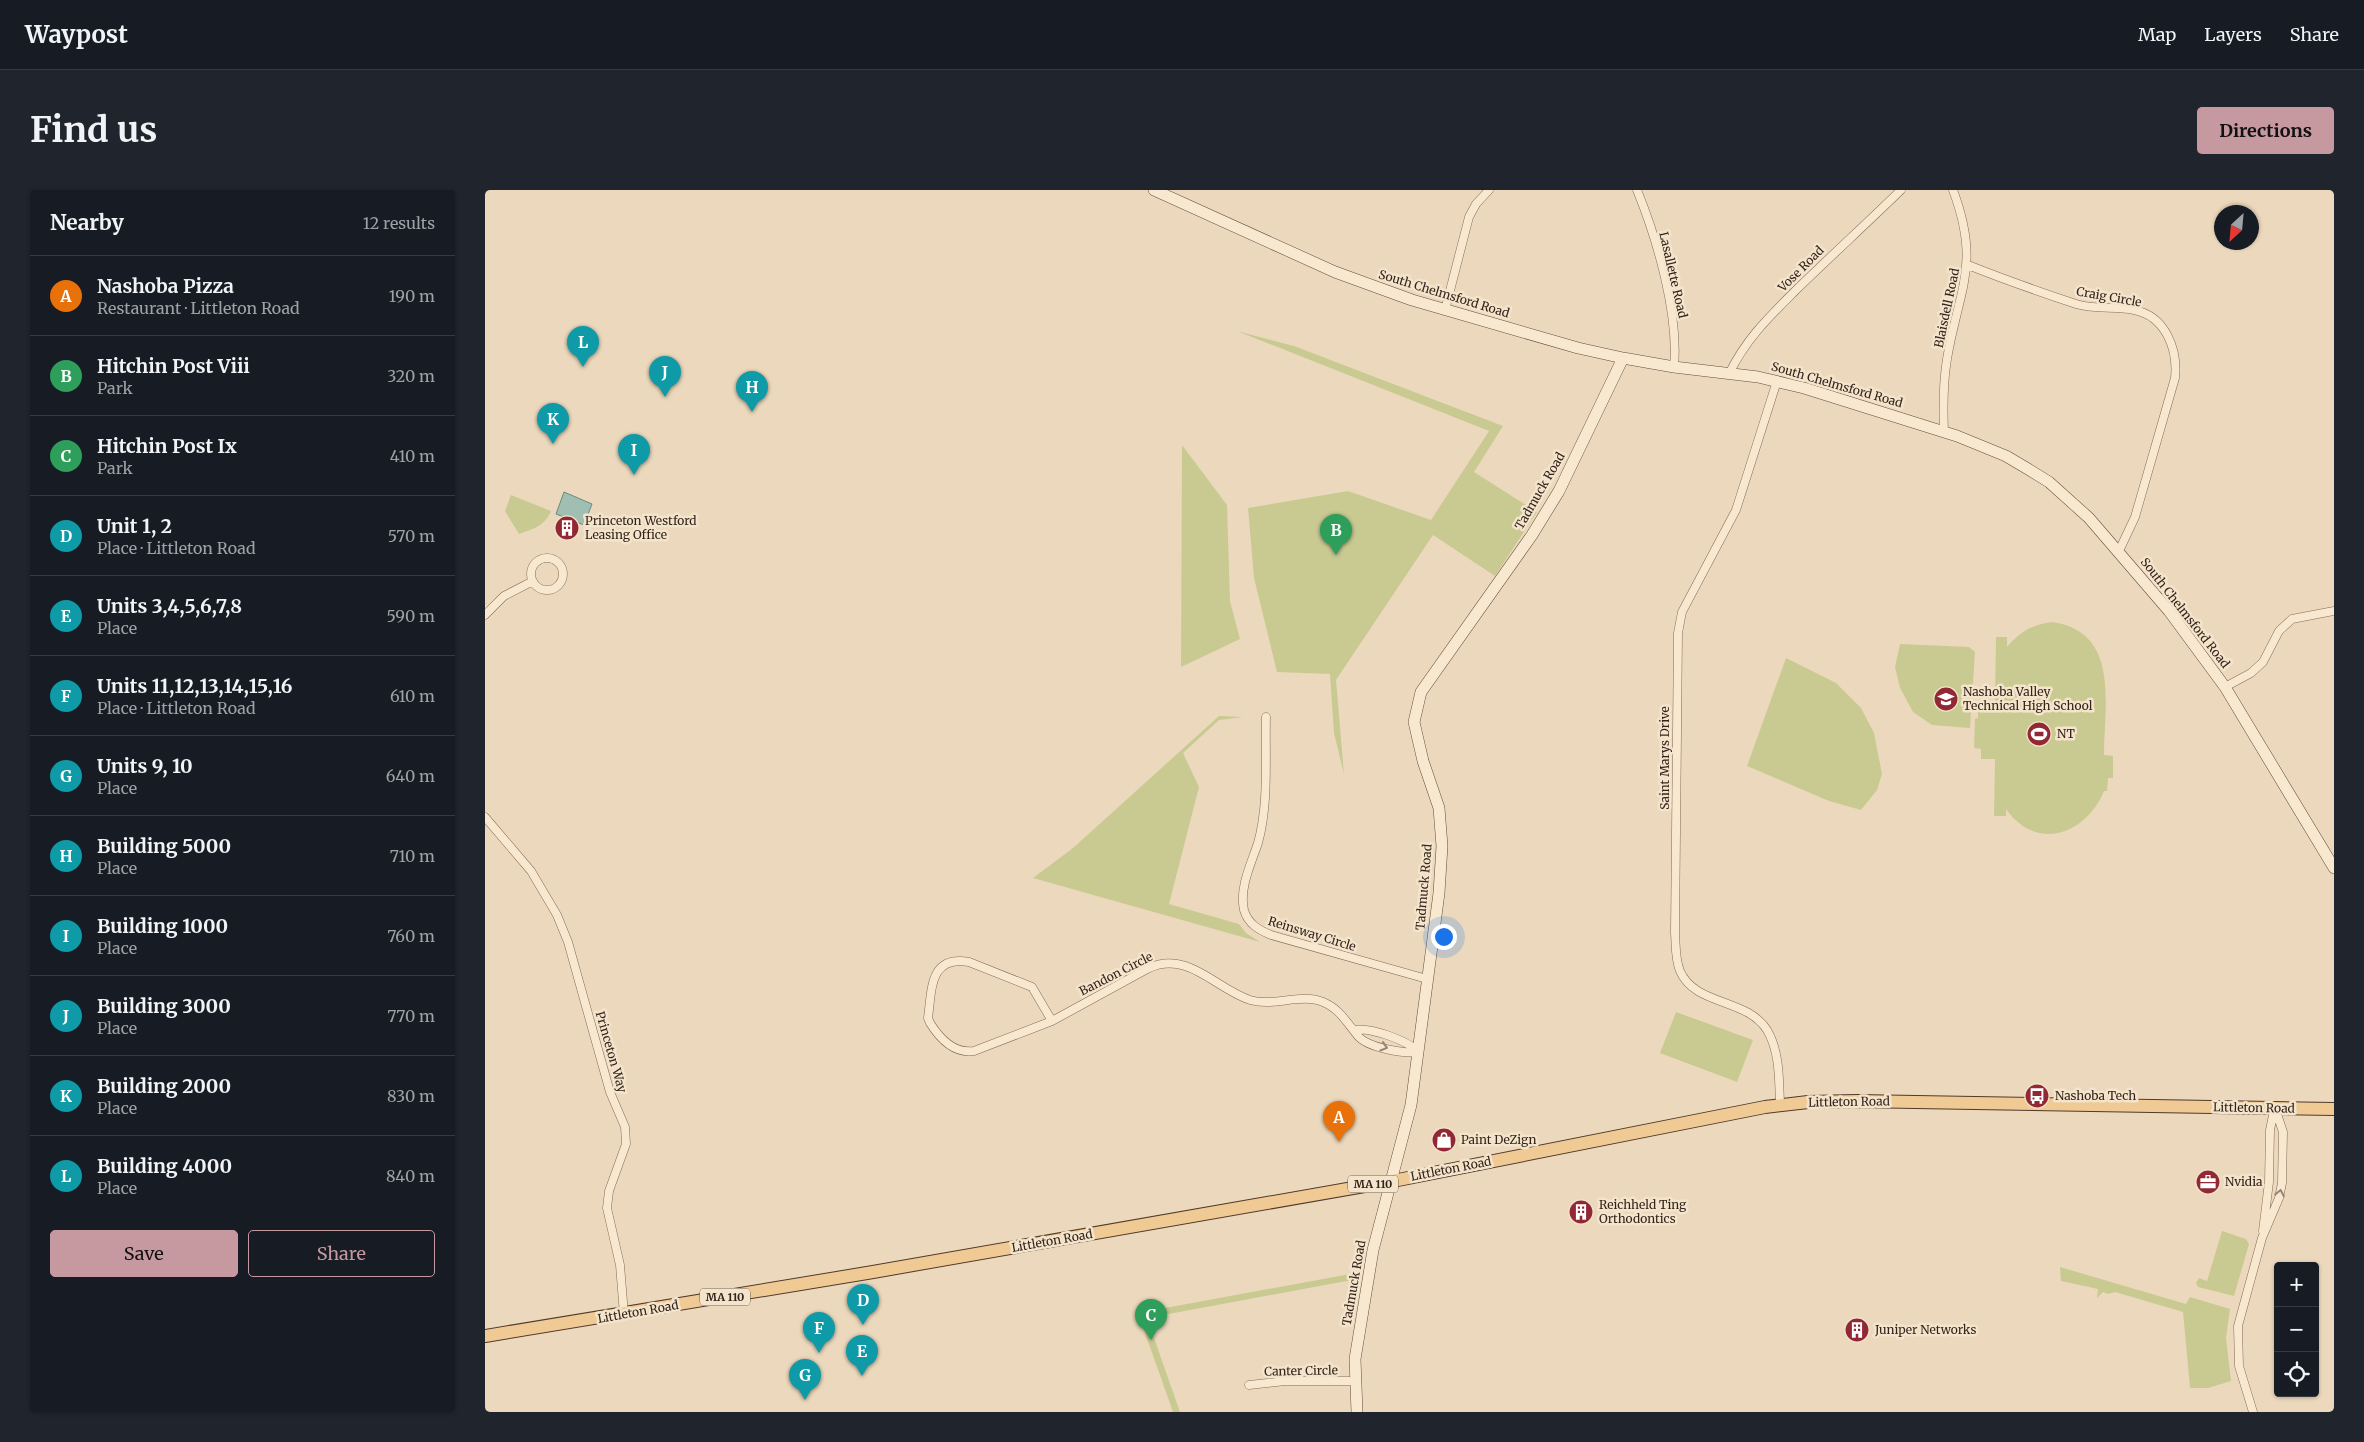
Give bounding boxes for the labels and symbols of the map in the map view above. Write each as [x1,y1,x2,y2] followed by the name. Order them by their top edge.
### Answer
[2214,205,2259,250] north arrow
[1656,230,1691,319] street label: Lasallette Road
[1774,243,1827,295] street label: Vose Road
[1377,266,1511,321] street label: South Chelmsford Road
[1931,267,1962,349] street label: Blaisdell Road
[2075,283,2143,310] street label: Craig Circle
[567,326,599,367] pin: L
[649,356,681,397] pin: J
[1770,359,1905,410] street label: South Chelmsford Road
[736,371,768,412] pin: H
[537,403,569,444] pin: K
[618,434,650,475] pin: I
[1511,450,1568,532] street label: Tadmuck Road
[585,513,697,542] place label: Princeton Westford Leasing Office
[1320,514,1352,555] pin: B
[554,515,580,541] building icon: Princeton Westford Leasing Office
[2138,554,2233,671] street label: South Chelmsford Road
[1963,684,2093,713] place label: Nashoba Valley Technical High School
[1933,686,1959,712] school or university icon: Nashoba Valley Technical High School
[1657,706,1672,810] street label: Saint Marys Drive
[2026,721,2052,747] sports icon: NT
[2057,726,2076,741] place label: NT
[1412,843,1435,931] street label: Tadmuck Road
[1266,913,1358,954] street label: Reinsway Circle
[1431,924,1457,950] your location
[1077,949,1155,998] street label: Bandon Circle
[593,1009,630,1094] street label: Princeton Way
[1380,1042,1388,1052] one-way arrow
[2024,1083,2050,1109] bus stop icon: Nashoba Tech
[2055,1088,2136,1103] place label: Nashoba Tech
[1808,1093,1890,1110] street label: Littleton Road
[2213,1099,2295,1116] street label: Littleton Road
[1323,1101,1355,1142] pin: A
[1431,1127,1457,1153] shop icon: Paint DeZign
[1461,1132,1536,1147] place label: Paint DeZign
[1409,1153,1493,1184] street label: Littleton Road
[2195,1169,2221,1195] office icon: Nvidia
[2225,1174,2263,1189] place label: Nvidia
[1348,1176,1398,1192] road number: MA 110
[2274,1188,2285,1197] one-way arrow
[1599,1197,1687,1226] place label: Reichheld Ting Orthodontics
[1568,1199,1594,1225] building icon: Reichheld Ting Orthodontics
[1010,1226,1094,1255] street label: Littleton Road
[1339,1239,1368,1327] street label: Tadmuck Road
[847,1284,879,1325] pin: D
[700,1288,750,1306] road number: MA 110
[596,1297,680,1326] street label: Littleton Road
[1135,1299,1167,1340] pin: C
[803,1312,835,1353] pin: F
[1844,1317,1870,1343] building icon: Juniper Networks
[1874,1322,1976,1337] place label: Juniper Networks
[846,1335,878,1376] pin: E
[789,1359,821,1400] pin: G
[1264,1362,1338,1379] street label: Canter Circle

